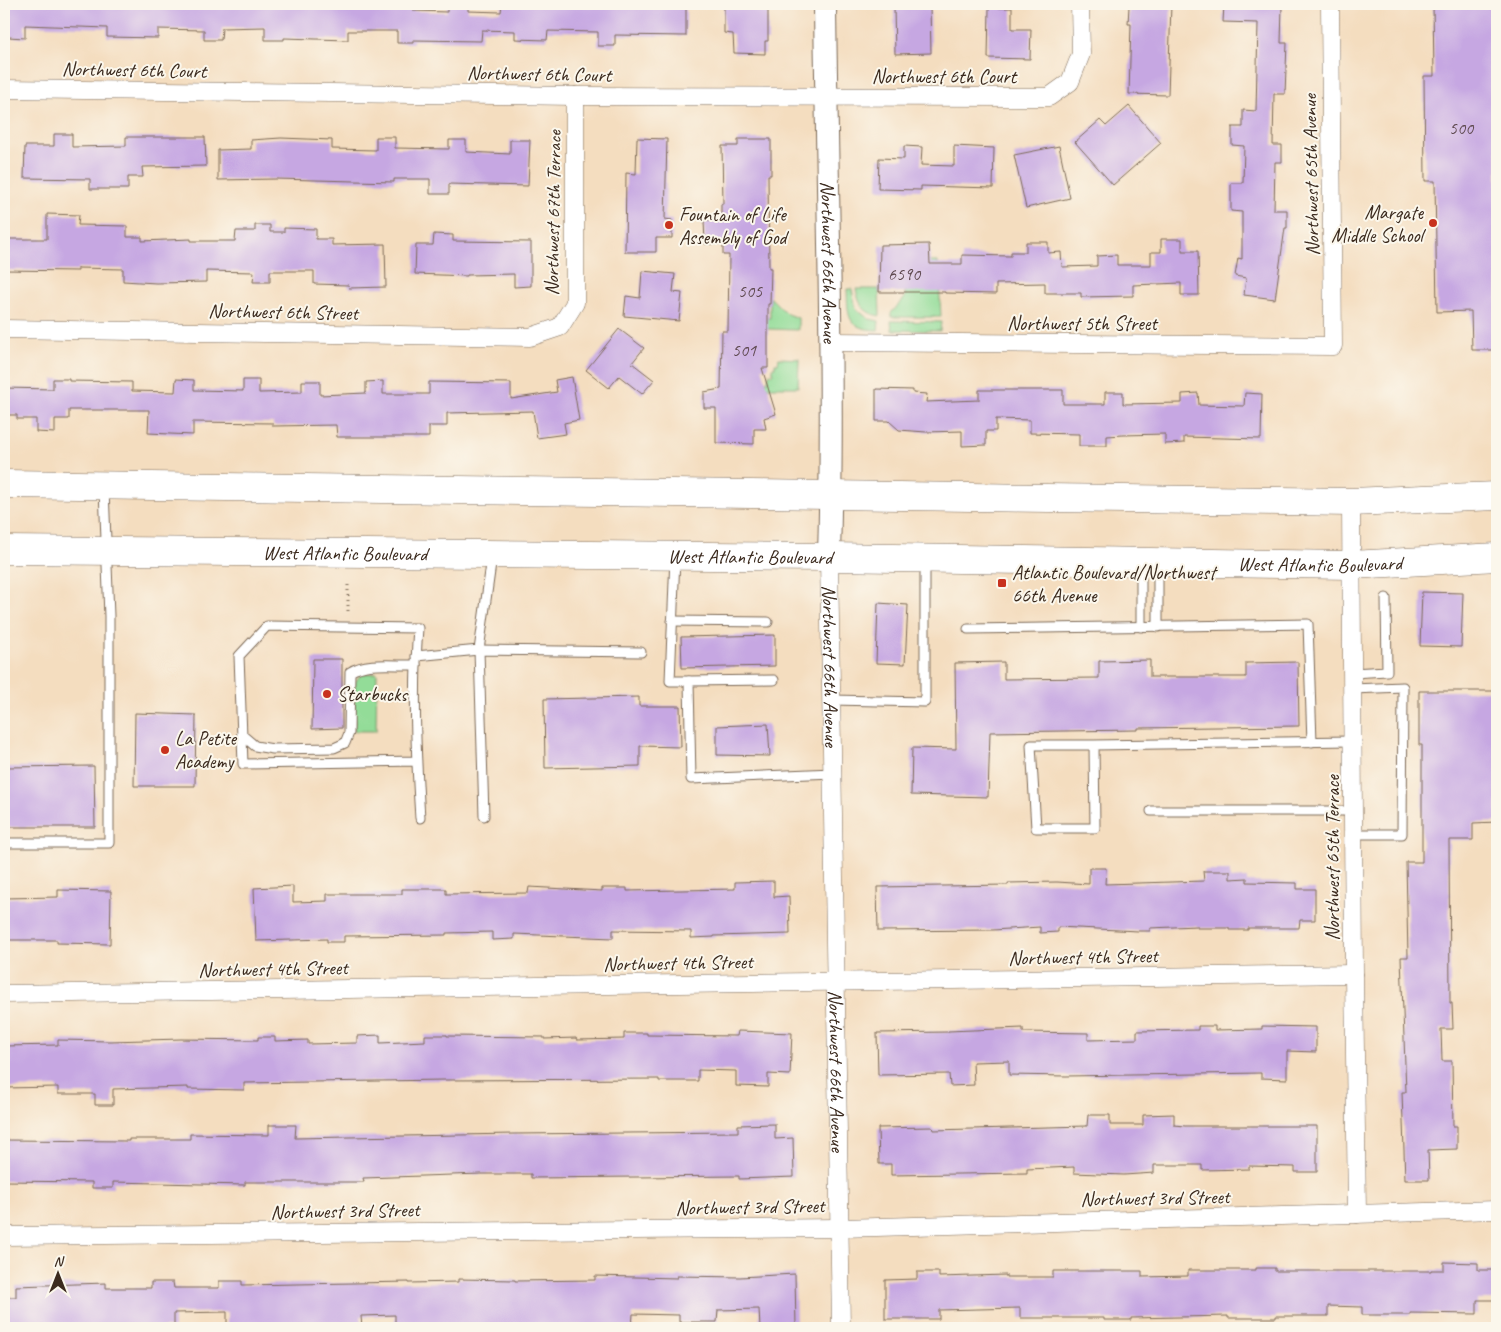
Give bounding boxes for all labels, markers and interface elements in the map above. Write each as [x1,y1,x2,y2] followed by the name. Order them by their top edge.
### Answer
[62,56,209,84] street label: Northwest 6th Court
[467,60,614,88] street label: Northwest 6th Court
[872,64,1019,89] street label: Northwest 6th Court
[1297,92,1325,256] street label: Northwest 65th Avenue
[1449,117,1475,139] house number: 500
[539,129,567,296] street label: Northwest 67th Terrace
[815,181,843,344] street label: Northwest 66th Avenue
[1331,200,1427,248] place label: Margate Middle School
[679,202,789,250] place label: Fountain of Life Assembly of God
[1427,217,1439,229] marker: Margate Middle School
[663,219,675,231] marker: Fountain of Life Assembly of God
[888,263,922,285] house number: 6590
[738,280,763,302] house number: 505
[208,298,360,326] street label: Northwest 6th Street
[1007,311,1159,336] street label: Northwest 5th Street
[732,339,757,361] house number: 501
[263,540,430,566] street label: West Atlantic Boulevard
[668,543,835,570] street label: West Atlantic Boulevard
[1238,550,1406,578] street label: West Atlantic Boulevard
[1012,560,1219,608] place label: Atlantic Boulevard/Northwest 66th Avenue
[996,577,1008,589] marker: Atlantic Boulevard/Northwest 66th Avenue
[817,585,844,749] street label: Northwest 66th Avenue
[337,682,409,707] place label: Starbucks
[321,688,333,700] marker: Starbucks
[175,726,238,774] place label: La Petite Academy
[159,744,171,756] marker: La Petite Academy
[1320,774,1345,941] street label: Northwest 65th Terrace
[1008,943,1160,971] street label: Northwest 4th Street
[603,949,755,977] street label: Northwest 4th Street
[198,955,350,983] street label: Northwest 4th Street
[823,990,851,1153] street label: Northwest 66th Avenue
[1080,1184,1232,1212] street label: Northwest 3rd Street
[675,1193,827,1221] street label: Northwest 3rd Street
[270,1197,422,1225] street label: Northwest 3rd Street
[32,1250,82,1300] north arrow
[54,1253,65,1270] text: N

